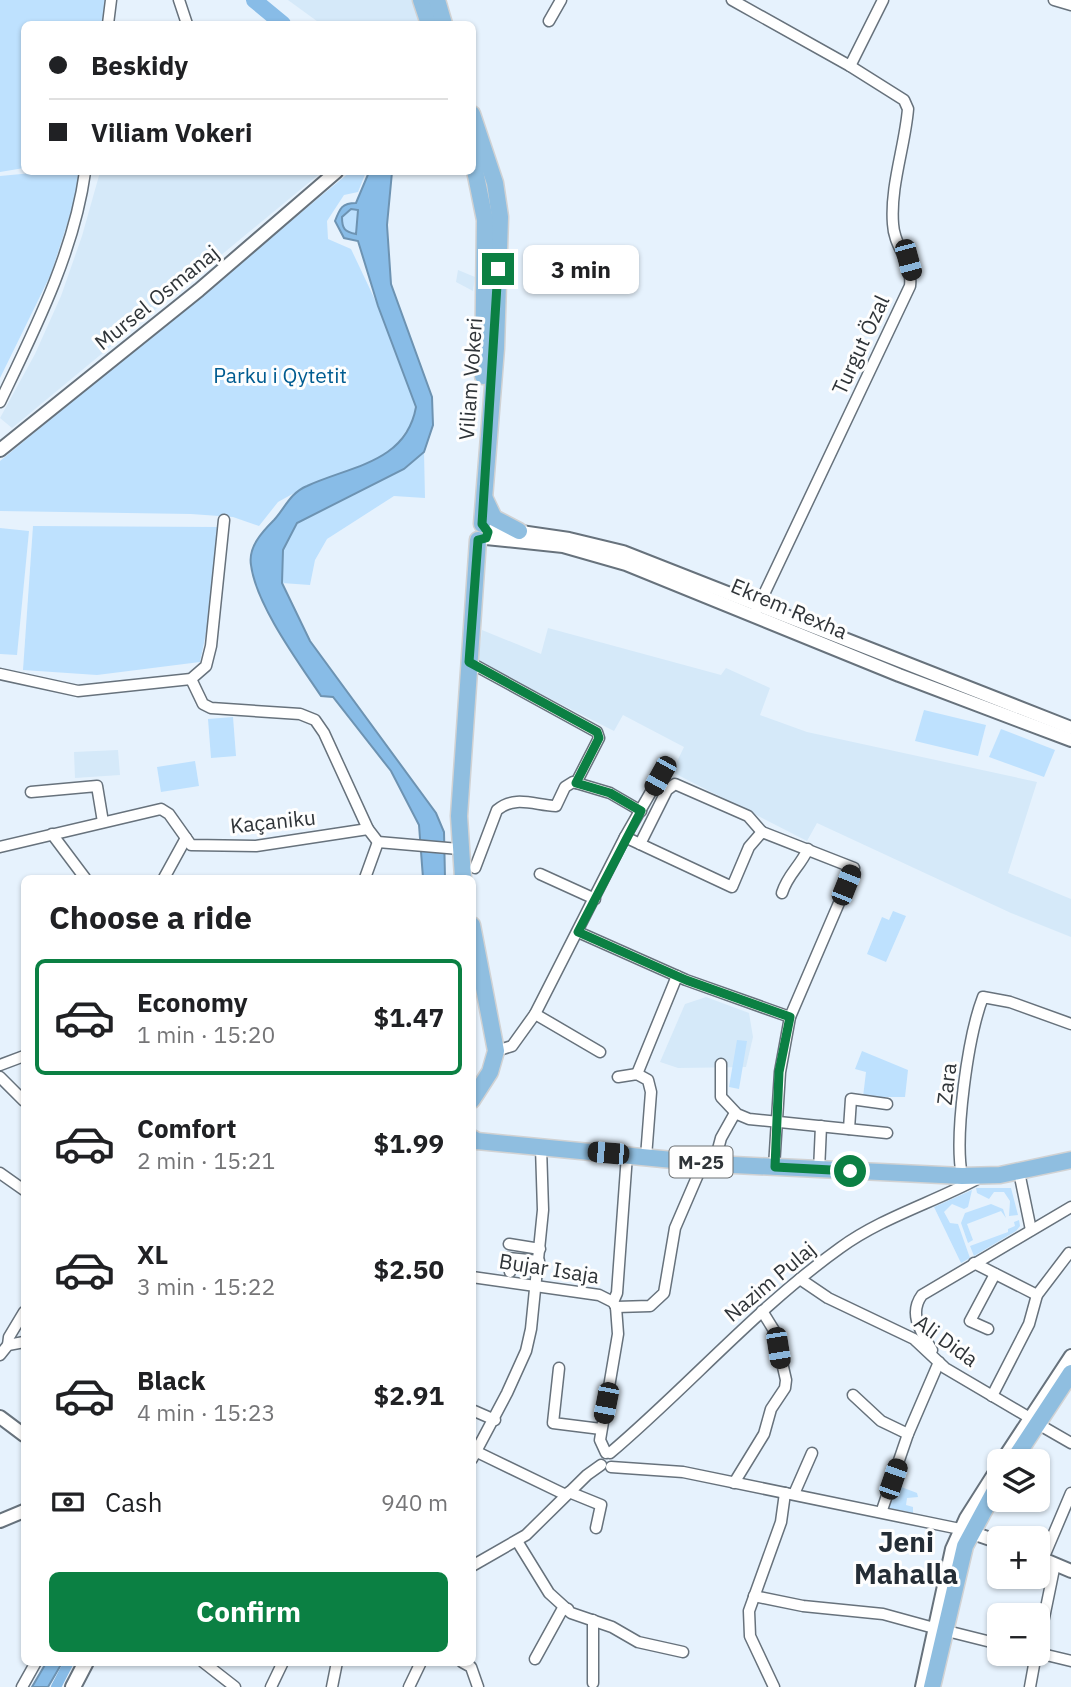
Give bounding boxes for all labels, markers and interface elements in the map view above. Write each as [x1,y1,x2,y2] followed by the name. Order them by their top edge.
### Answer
[91,48,188,82] text: Beskidy
[91,115,252,149] text: Viliam Vokeri
[893,237,924,283] car
[88,238,224,356] street label: Mursel Osmanaj
[522,244,638,294] callout: 3 min
[482,253,514,285] route end
[551,254,611,284] text: 3 min
[825,290,895,399] street label: Turgut Özal
[452,317,488,441] street label: Viliam Vokeri
[213,361,347,389] park label: Parku i Qytetit
[727,571,852,645] street label: Ekrem Rexha
[641,753,680,799] car
[229,803,317,839] street label: Kaçaniku
[829,862,864,908] car
[49,896,252,938] text: Choose a ride
[137,985,248,1019] text: Economy
[53,986,116,1049] icon: car
[374,1000,444,1034] text: $1.47
[137,1019,275,1049] text: 1 min · 15:20
[930,1061,962,1107] street label: Zara
[137,1111,236,1145] text: Comfort
[53,1112,116,1175] icon: car
[374,1126,444,1160] text: $1.99
[587,1141,630,1165] car
[137,1145,275,1175] text: 2 min · 15:21
[670,1146,732,1178] road number: M-25
[834,1155,866,1187] route start
[718,1235,821,1328] street label: Nazim Pulaj
[137,1237,168,1271] text: XL
[53,1238,116,1301] icon: car
[497,1246,601,1290] street label: Bujar Isaja
[374,1252,444,1286] text: $2.50
[137,1271,275,1301] text: 3 min · 15:22
[909,1308,984,1373] street label: Ali Dida
[765,1326,792,1370] car
[137,1363,205,1397] text: Black
[53,1364,116,1427] icon: car
[374,1378,444,1412] text: $2.91
[592,1380,621,1426] car
[137,1397,275,1427] text: 4 min · 15:23
[987,1449,1050,1666] map controls
[987,1449,1050,1512] button: layers
[877,1456,910,1502] car
[49,1483,87,1521] icon: cash
[105,1485,162,1519] text: Cash
[381,1487,448,1517] text: 940 m
[854,1523,958,1592] district label: Jeni Mahalla
[987,1526,1050,1589] button: +
[49,1572,448,1652] button: Confirm
[987,1603,1050,1666] button: −

